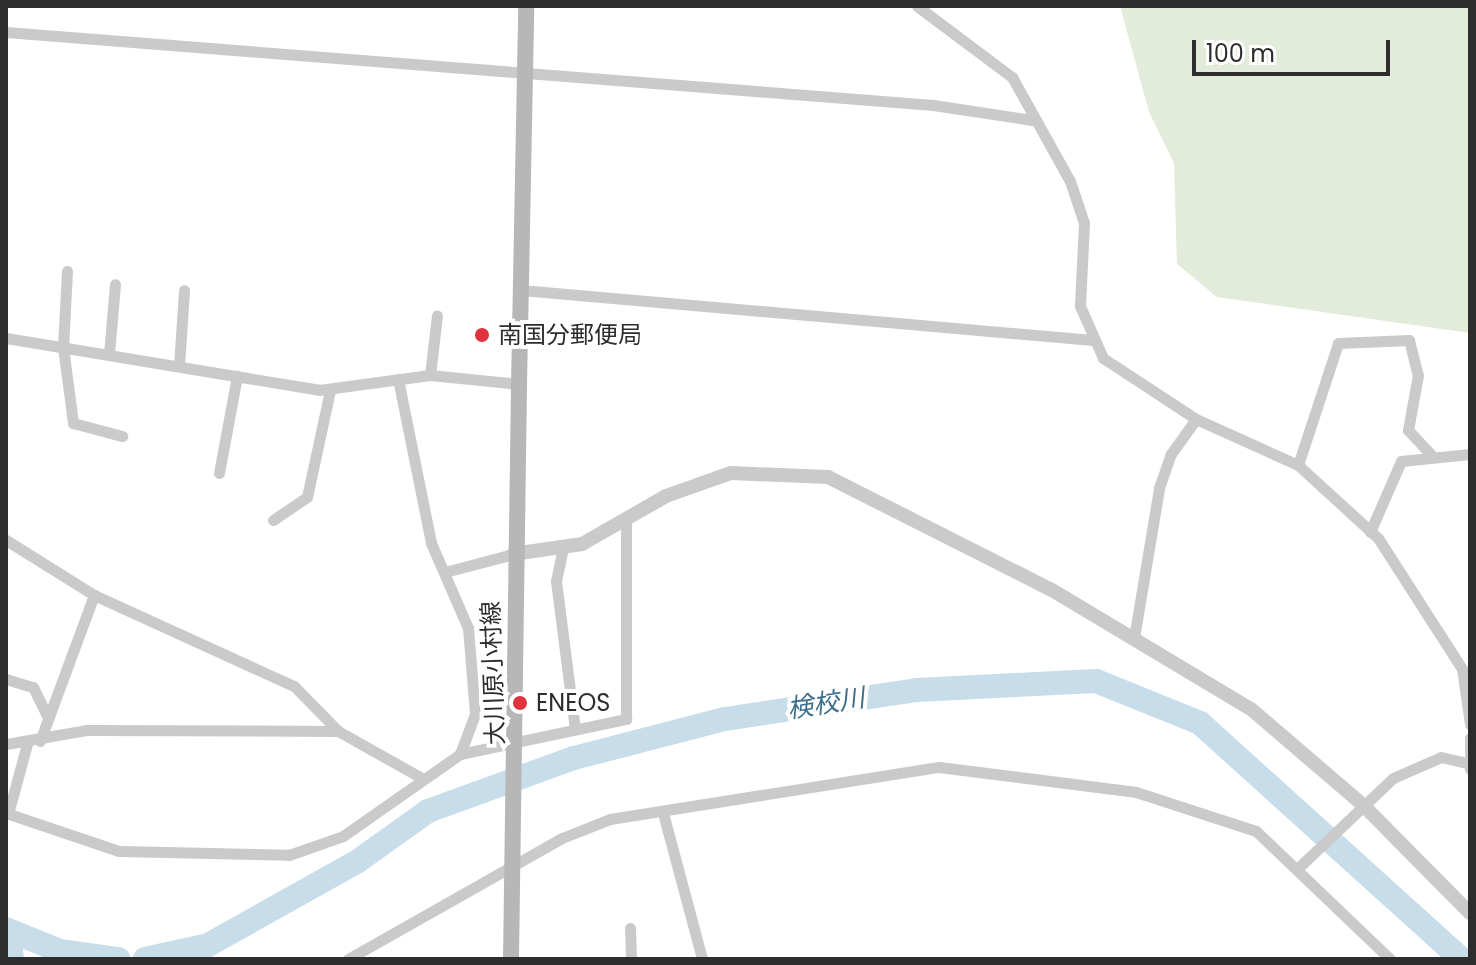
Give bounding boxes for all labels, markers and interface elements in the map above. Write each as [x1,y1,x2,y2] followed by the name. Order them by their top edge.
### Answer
[1196,24,1394,74] scale bar
[1206,37,1275,70] text: 100 m
[498,321,642,349] place label: 南国分郵便局
[473,326,491,344] marker: 南国分郵便局
[476,601,510,745] street label: 大川原小村線
[785,682,867,726] water label: 検校川
[536,689,610,717] place label: ENEOS
[511,694,529,712] marker: ENEOS

